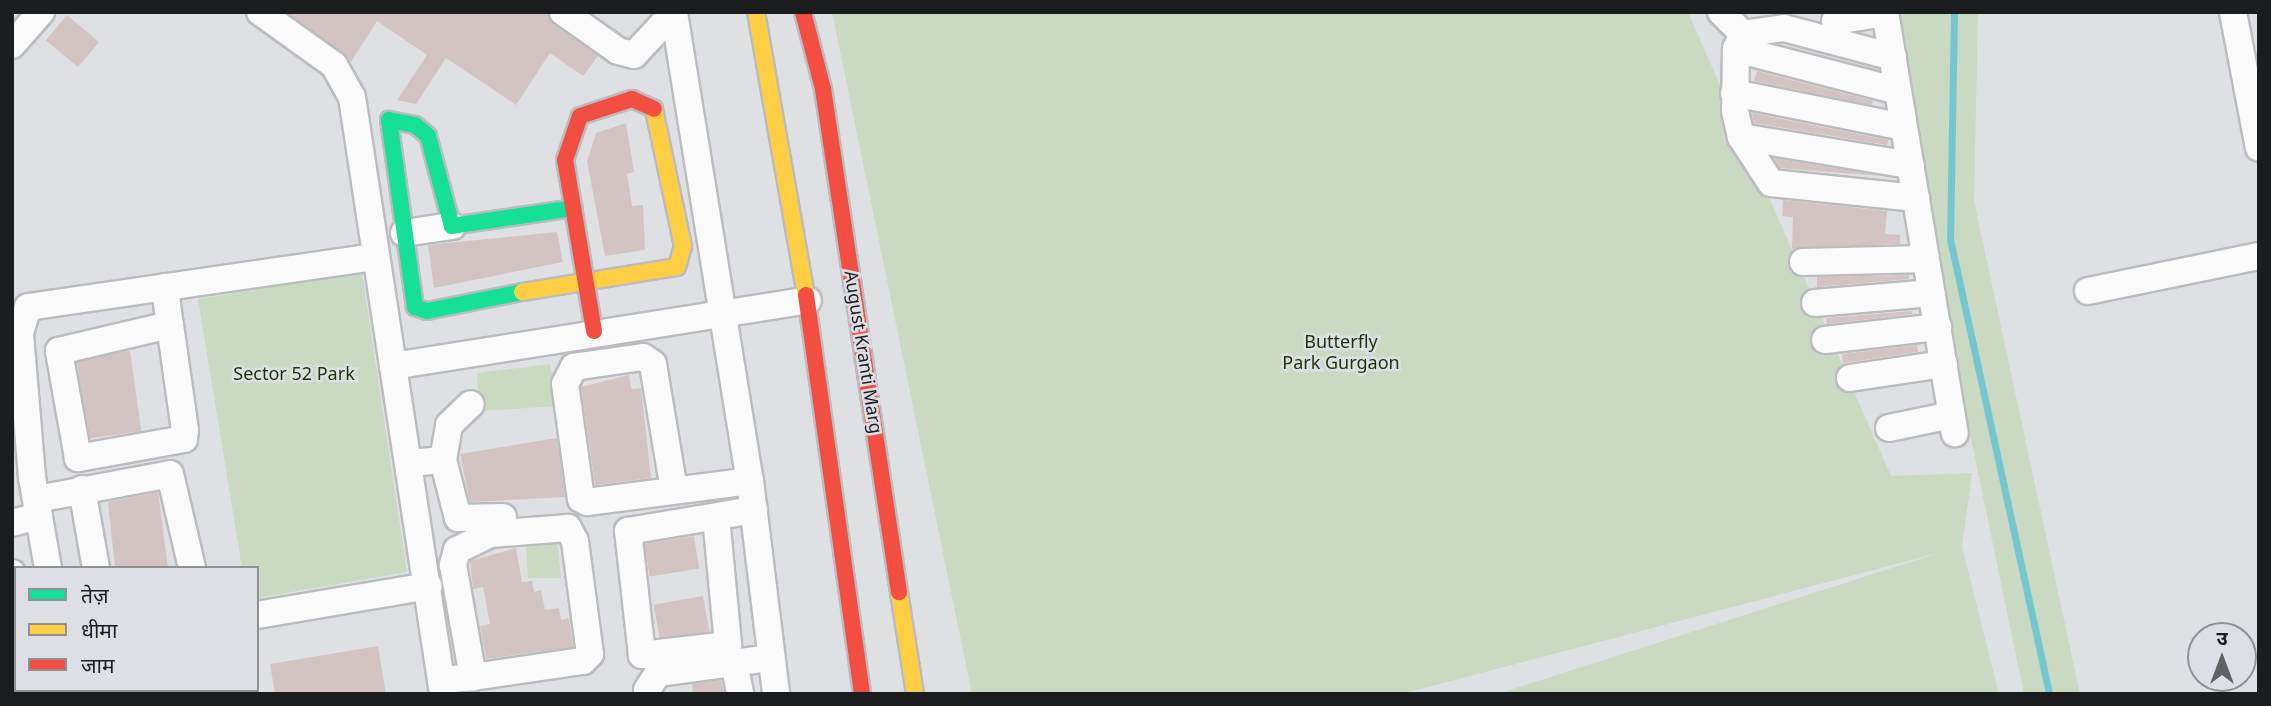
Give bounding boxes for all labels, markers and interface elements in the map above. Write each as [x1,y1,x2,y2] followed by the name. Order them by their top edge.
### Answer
[840,269,888,435] street label: August Kranti Marg
[1282,331,1400,374] park label: Butterfly Park Gurgaon
[233,362,355,384] park label: Sector 52 Park
[14,566,259,692] legend
[81,581,109,609] text: तेज़
[81,616,117,644] text: धीमा
[2187,622,2257,692] north arrow
[2216,625,2228,651] text: उ
[81,651,115,679] text: जाम

